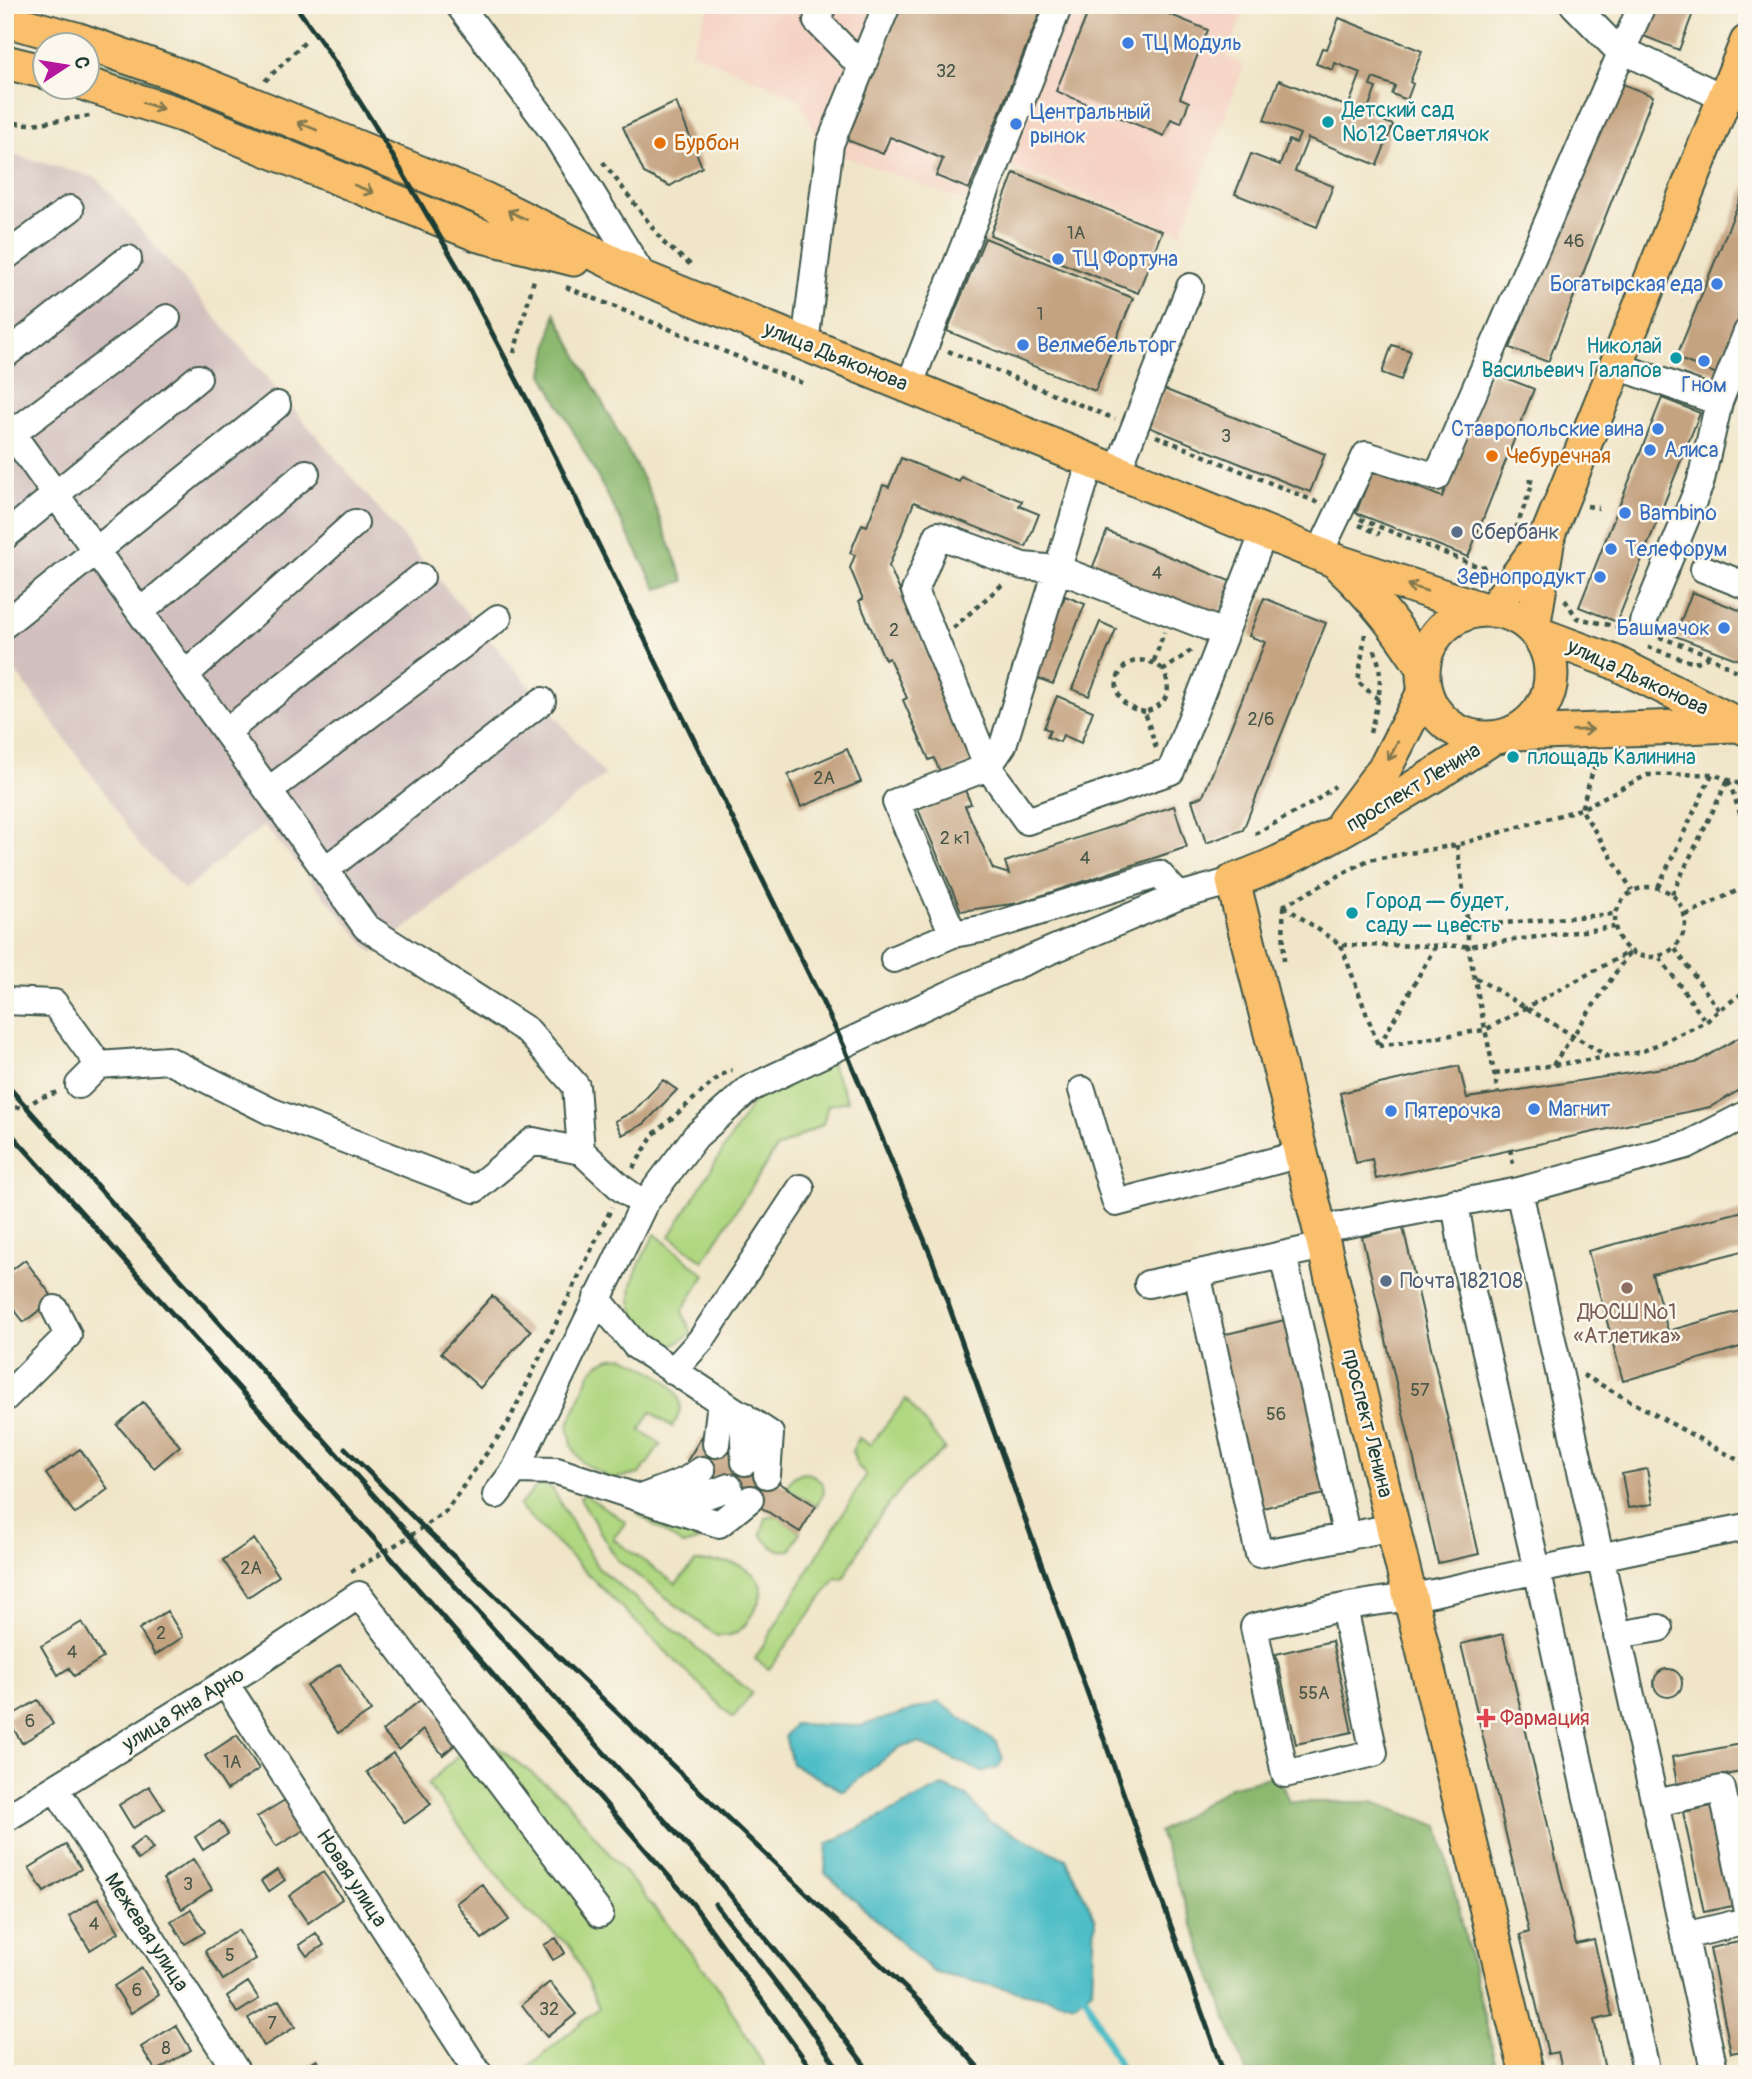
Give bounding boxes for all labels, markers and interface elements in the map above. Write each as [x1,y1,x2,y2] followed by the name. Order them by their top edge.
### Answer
[1142,30,1242,57] place label: ТЦ Модуль
[32,32,102,102] north arrow
[1120,35,1136,51] marker: ТЦ Модуль
[69,54,95,71] text: С
[936,60,956,83] house number: 32
[1341,97,1490,148] place label: Детский сад №12 Светлячок
[1030,99,1151,150] place label: Центральный рынок
[141,101,163,113] one-way arrow
[1320,114,1336,130] marker: Детский сад №12 Светлячок
[1008,116,1024,132] marker: Центральный рынок
[297,119,319,132] one-way arrow
[674,130,739,157] place label: Бурбон
[652,135,668,151] marker: Бурбон
[353,183,375,196] one-way arrow
[507,208,528,222] one-way arrow
[1067,222,1086,245] house number: 1А
[1564,230,1584,253] house number: 46
[1072,246,1178,273] place label: ТЦ Фортуна
[1050,251,1066,267] marker: ТЦ Фортуна
[1550,271,1703,298] place label: Богатырская еда
[1709,276,1725,292] marker: Богатырская еда
[1036,303,1044,326] house number: 1
[759,315,912,398] street label: улица Дьяконова
[1037,332,1176,359] place label: Велмебельторг
[1482,333,1662,384] place label: Николай Васильевич Галапов
[1015,337,1031,353] marker: Велмебельторг
[1668,350,1684,366] marker: Николай Васильевич Галапов
[1696,353,1712,369] marker: Гном
[1681,372,1727,399] place label: Гном
[1451,416,1644,443] place label: Ставропольские вина
[1650,421,1666,437] marker: Ставропольские вина
[1221,425,1231,448] house number: 3
[1664,437,1718,464] place label: Алиса
[1642,442,1658,458] marker: Алиса
[1506,443,1611,470] place label: Чебуречная
[1484,448,1500,464] marker: Чебуречная
[1639,500,1717,527] place label: Bambino
[1617,505,1633,521] marker: Bambino
[1471,519,1560,546] place label: Сбербанк
[1449,524,1465,540] marker: Сбербанк
[1625,536,1727,563] place label: Телефорум
[1603,541,1619,557] marker: Телефорум
[1152,562,1163,585] house number: 4
[1457,564,1586,591] place label: Зернопродукт
[1592,569,1608,585] marker: Зернопродукт
[1406,581,1428,594] one-way arrow
[1616,615,1710,642] place label: Башмачок
[889,619,899,642] house number: 2
[1716,620,1732,636] marker: Башмачок
[1562,632,1713,722] street label: улица Дьяконова
[1248,708,1275,731] house number: 2/6
[1571,724,1594,737] one-way arrow
[1341,737,1486,838] street label: проспект Ленина
[1386,740,1400,761] one-way arrow
[1527,744,1696,771] place label: площадь Калинина
[1505,749,1521,765] marker: площадь Калинина
[813,767,835,790] house number: 2А
[940,827,970,850] house number: 2 к1
[1080,847,1091,870] house number: 4
[1366,888,1509,939] place label: Город — будет, саду — цвесть
[1344,905,1360,921] marker: Город — будет, саду — цвесть
[1548,1096,1611,1123] place label: Магнит
[1405,1098,1501,1125] place label: Пятерочка
[1526,1101,1542,1117] marker: Магнит
[1383,1103,1399,1119] marker: Пятерочка
[1400,1268,1523,1295] place label: Почта 182108
[1378,1273,1394,1289] marker: Почта 182108
[1619,1280,1635,1296] marker: ДЮСШ №1 «Атлетика»
[1573,1299,1681,1350] place label: ДЮСШ №1 «Атлетика»
[1336,1346,1399,1500] street label: проспект Ленина
[1410,1379,1430,1402] house number: 57
[1266,1403,1286,1426] house number: 56
[240,1557,262,1580] house number: 2А
[156,1622,166,1645] house number: 2
[67,1641,78,1664] house number: 4
[116,1661,249,1758] street label: улица Яна Арно
[1298,1682,1330,1705] house number: 55А
[1500,1705,1590,1732] place label: Фармация
[25,1710,35,1733] house number: 6
[1478,1710,1494,1726] marker: Фармация
[223,1751,242,1774] house number: 1А
[310,1824,393,1932] street label: Новая улица
[98,1868,195,1997] street label: Межевая улица
[183,1873,193,1896] house number: 3
[89,1913,100,1936] house number: 4
[225,1944,235,1967] house number: 5
[132,1979,142,2002] house number: 6
[539,1998,559,2021] house number: 32
[267,2012,277,2035] house number: 7
[161,2037,171,2060] house number: 8

